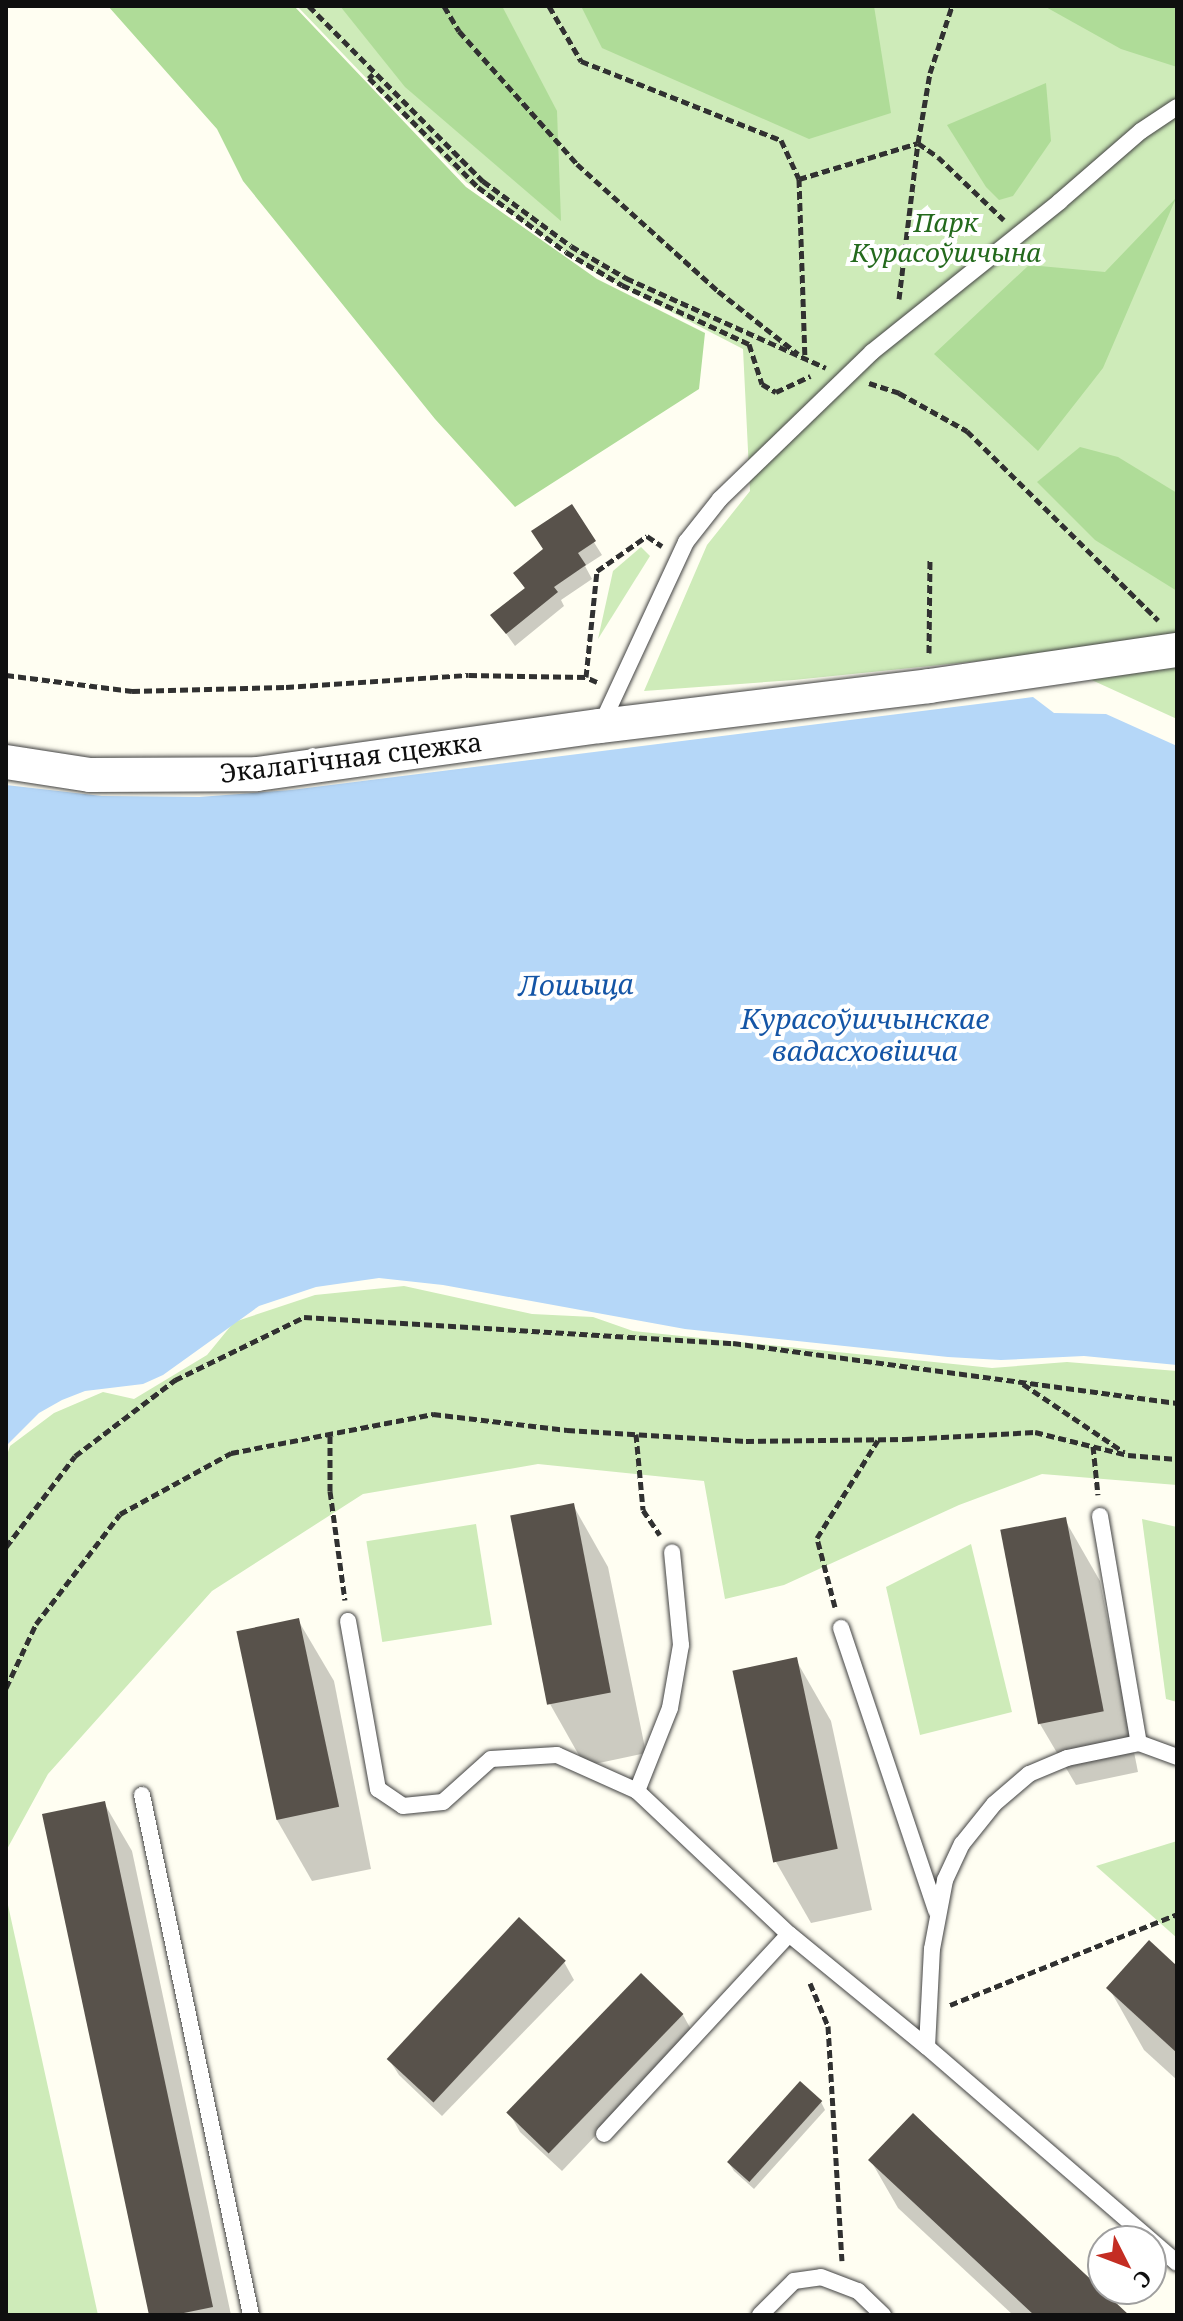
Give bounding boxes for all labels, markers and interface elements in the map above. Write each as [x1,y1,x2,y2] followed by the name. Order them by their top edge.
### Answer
[851,207,1041,268] park label: Парк Курасоўшчына
[218,726,484,790] street label: Экалагічная сцежка
[518,966,634,1002] water label: Лошыца
[741,1001,989,1067] water label: Курасоўшчынскае вадасховішча
[1087,2225,1167,2305] north arrow
[1127,2264,1159,2295] text: С

